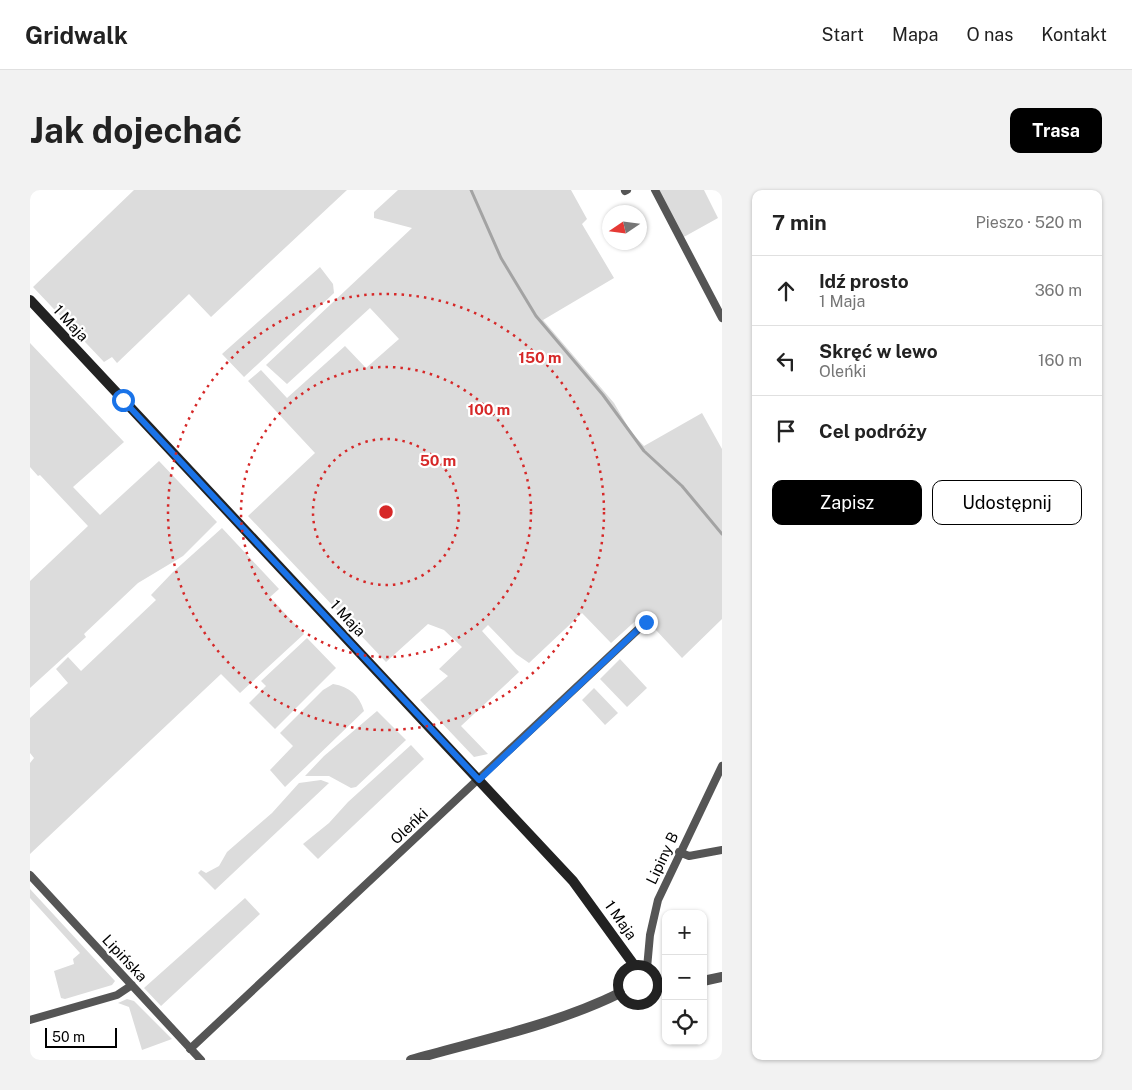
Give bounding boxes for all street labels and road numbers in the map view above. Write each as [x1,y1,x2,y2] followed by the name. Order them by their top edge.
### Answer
[50,301,92,345] street label: 1 Maja
[327,596,369,640] street label: 1 Maja
[387,805,431,847] street label: Oleńki
[643,829,681,887] street label: Lipiny B
[602,897,640,943] street label: 1 Maja
[99,931,151,985] street label: Lipińska

